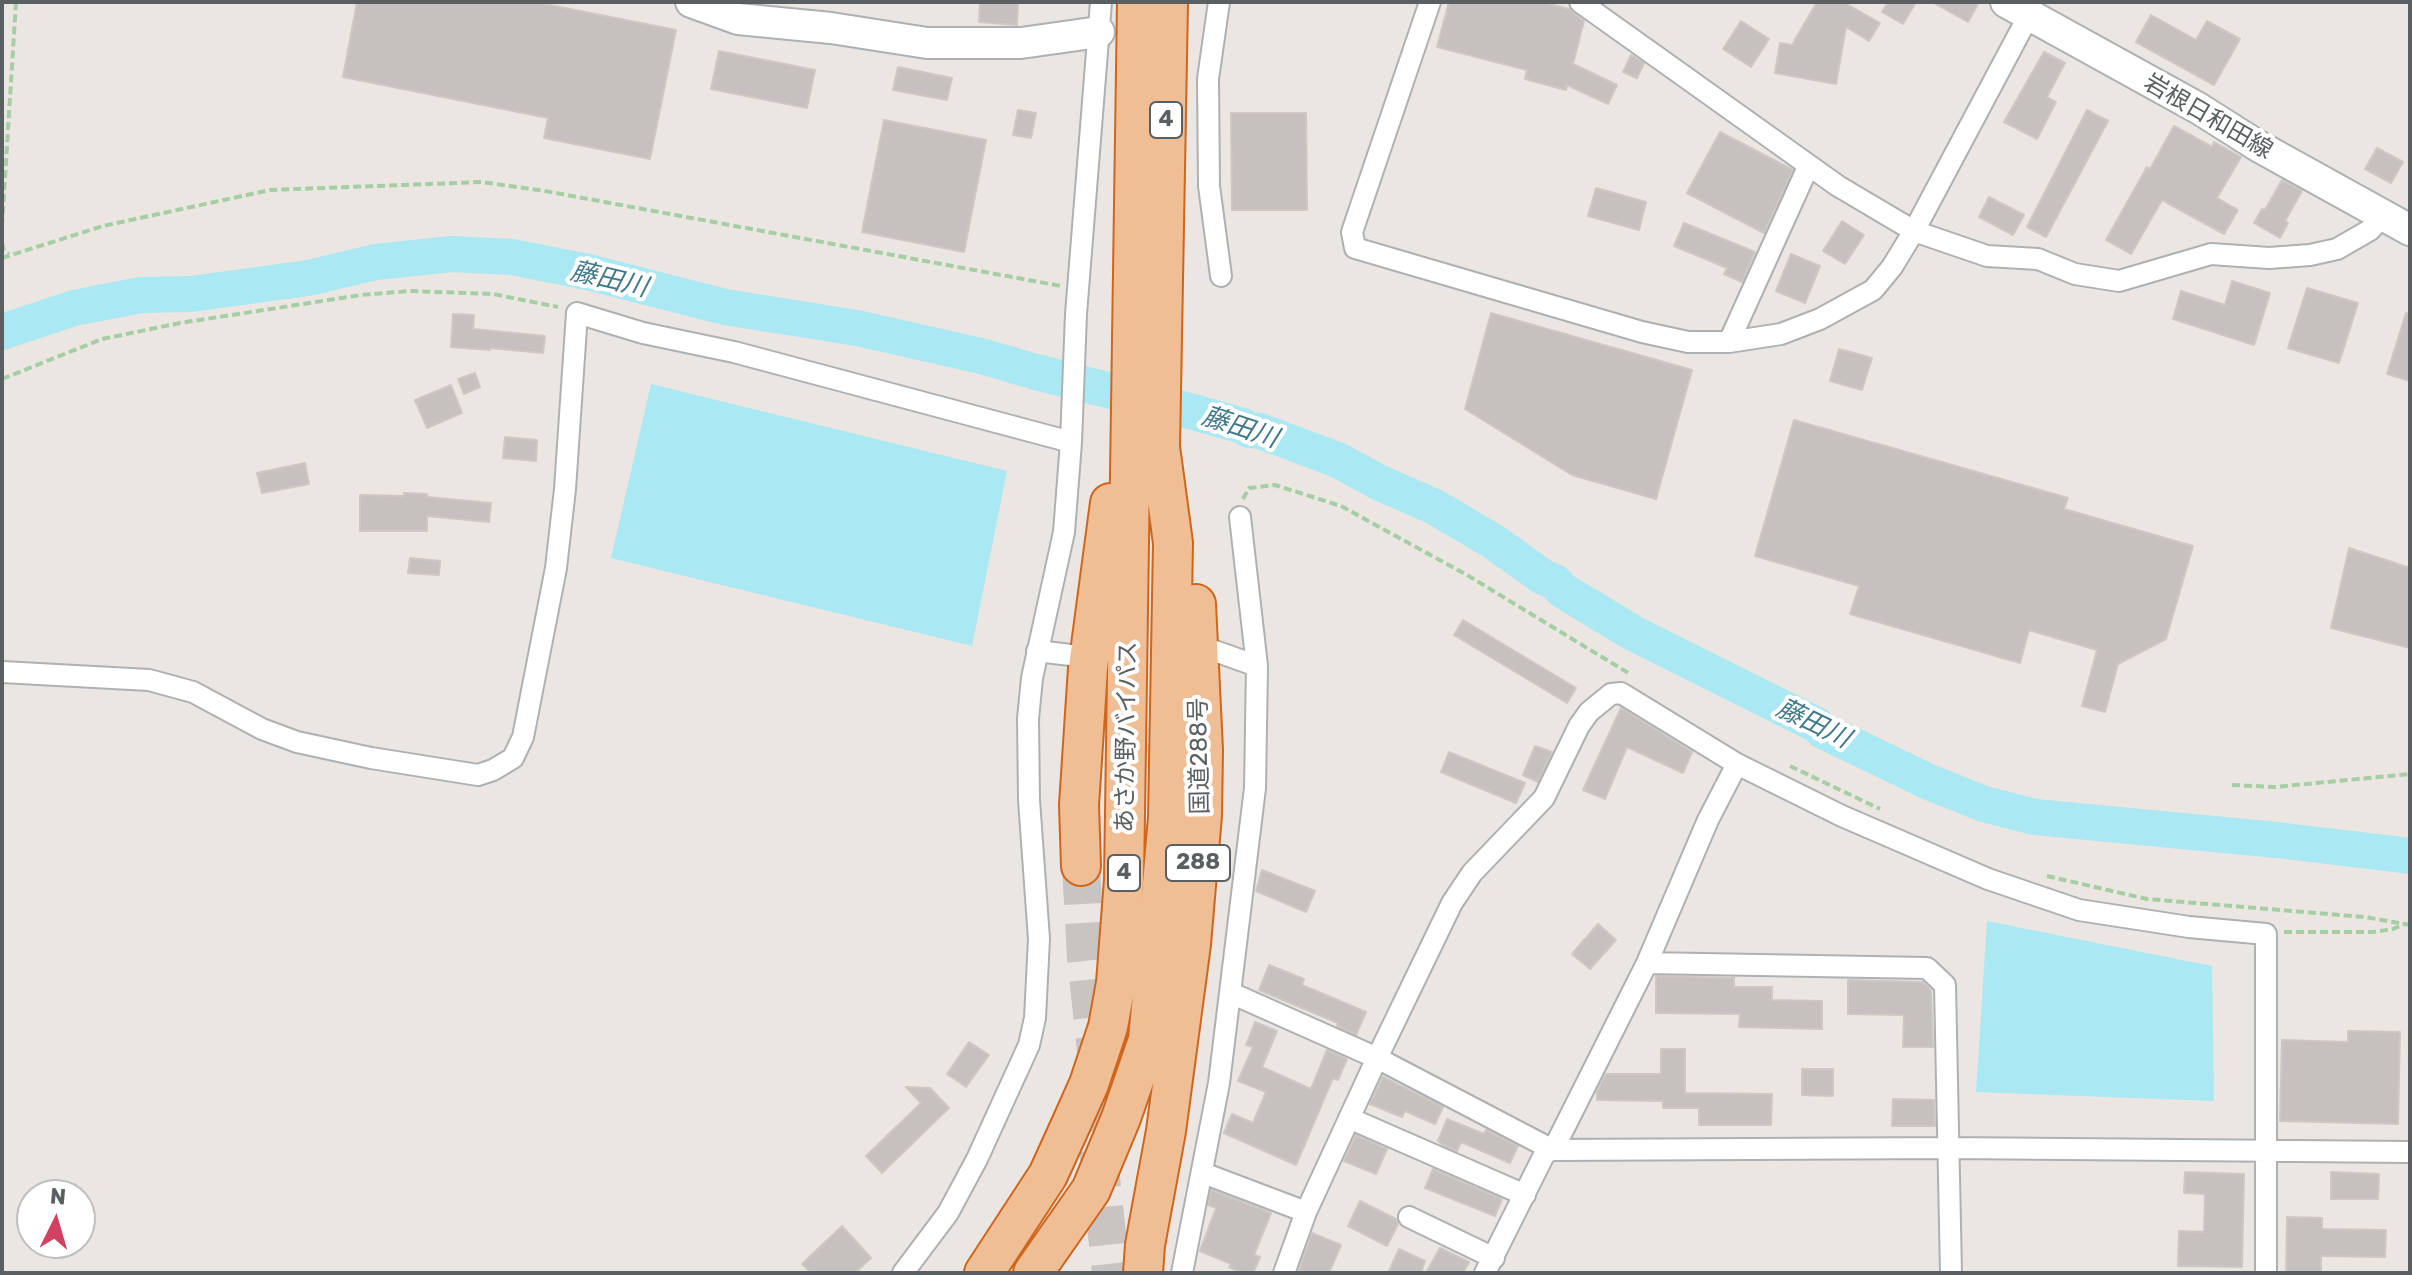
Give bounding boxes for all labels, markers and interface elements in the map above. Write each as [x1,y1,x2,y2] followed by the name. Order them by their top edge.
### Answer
[2138,69,2278,165] street label: 岩根日和田線
[1150,102,1182,138] road number: 4
[567,256,651,304] water label: 藤田川
[1198,401,1282,455] water label: 藤田川
[1111,641,1143,833] street label: あさか野バイパス
[1771,693,1855,755] water label: 藤田川
[1185,697,1215,815] street label: 国道288号
[1166,845,1230,881] road number: 288
[1108,855,1140,891] road number: 4
[16,1179,96,1259] north arrow
[49,1182,67,1211] text: N

